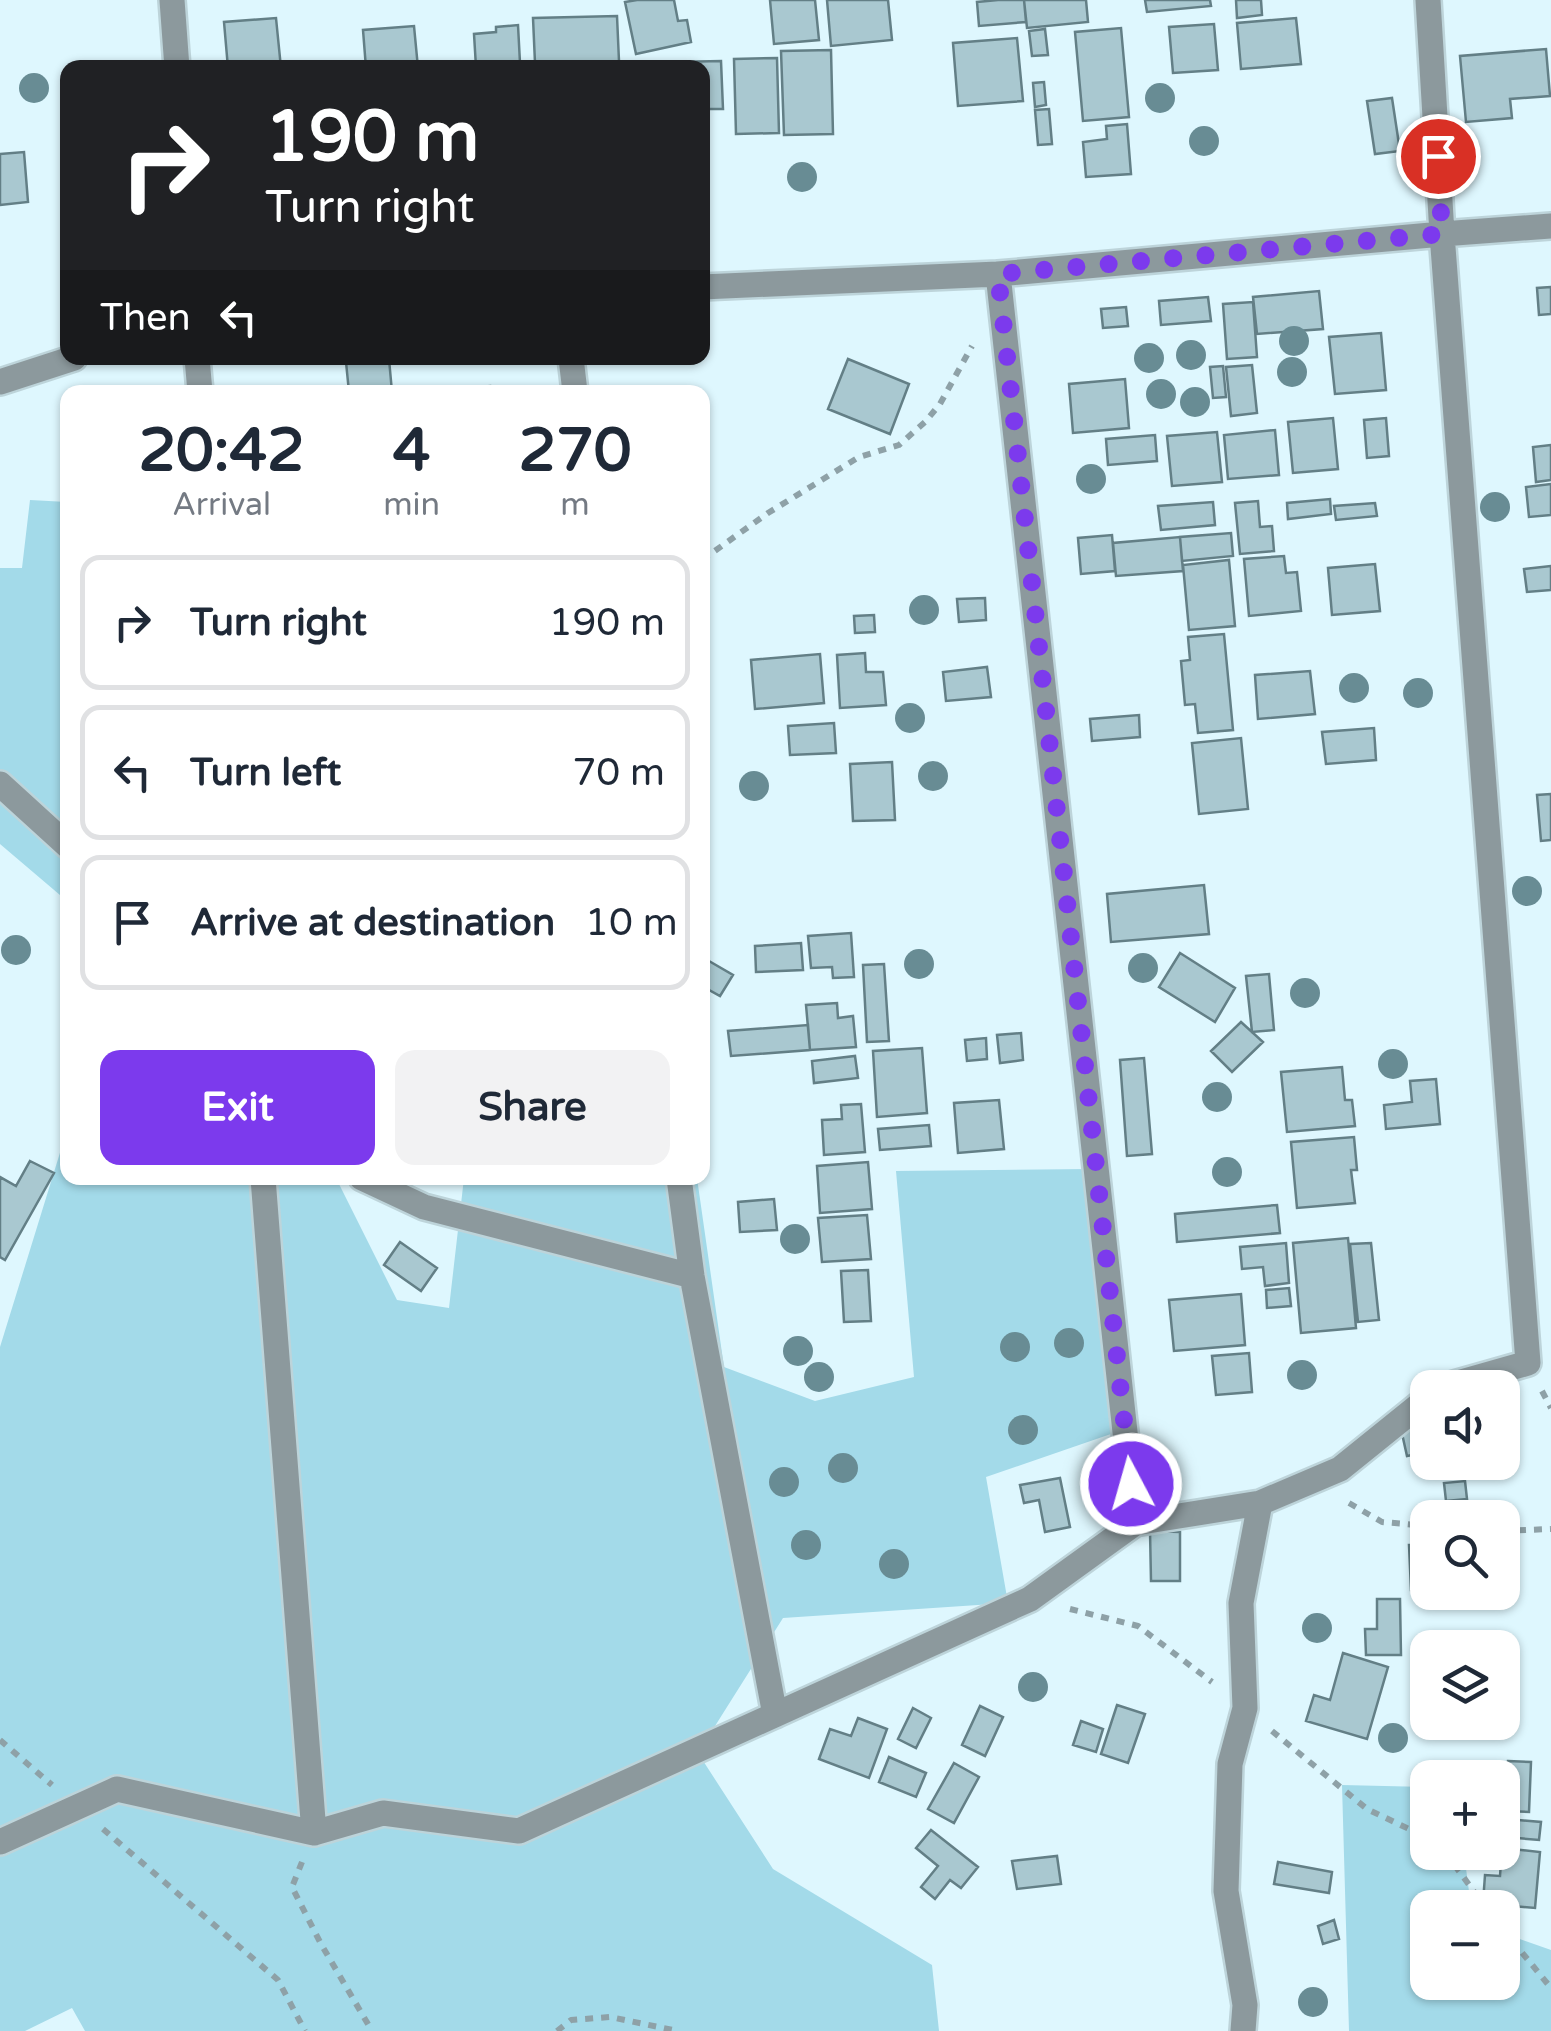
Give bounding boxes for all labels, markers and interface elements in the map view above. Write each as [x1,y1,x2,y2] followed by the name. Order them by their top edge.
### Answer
[265,96,479,180] text: 190 m
[100,100,230,230] icon: right
[1396,114,1481,199] pin
[1411,129,1466,184] icon: arrive
[265,181,474,235] text: Turn right
[211,290,266,345] icon: left
[100,295,191,341] text: Then
[138,415,305,487] text: 20:42
[393,415,430,487] text: 4
[518,415,632,487] text: 270
[172,486,271,524] text: Arrival
[383,486,440,524] text: min
[560,486,590,524] text: m
[105,595,160,650] icon: right
[190,600,367,646] text: Turn right
[549,600,665,646] text: 190 m
[105,745,160,800] icon: left
[190,750,341,796] text: Turn left
[573,750,665,796] text: 70 m
[105,895,160,950] icon: arrive
[190,900,555,946] text: Arrive at destination
[585,900,678,946] text: 10 m
[100,1050,375,1165] button: Exit
[395,1050,670,1165] button: Share
[1410,1370,1520,2000] map controls
[1410,1370,1520,1480] button: sound
[1079,1432,1183,1536] position arrow
[1410,1500,1520,1610] button: search
[1410,1630,1520,1740] button: layers
[1410,1760,1520,1870] button: +
[1410,1890,1520,2000] button: −

